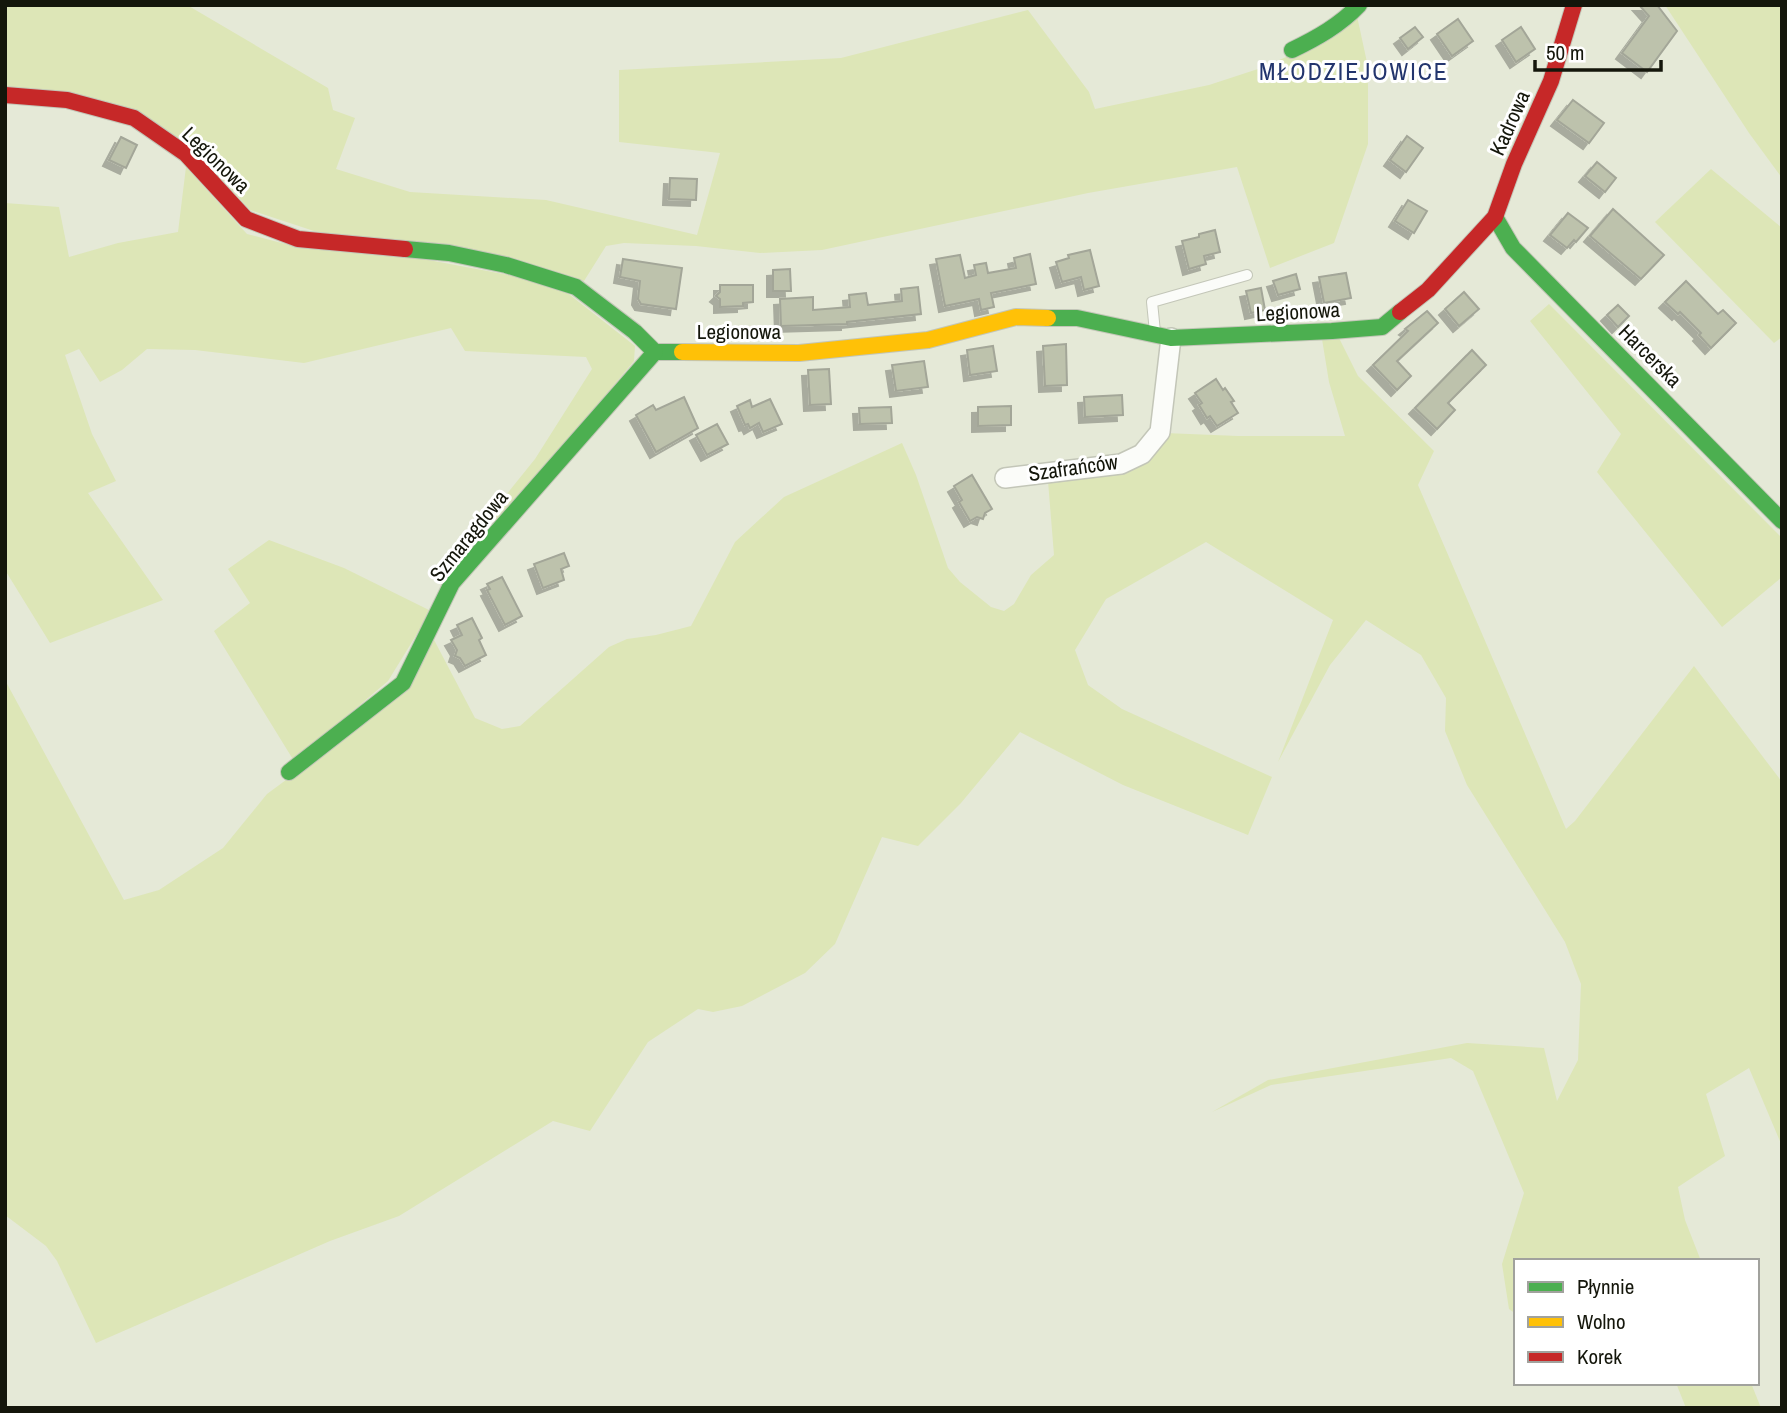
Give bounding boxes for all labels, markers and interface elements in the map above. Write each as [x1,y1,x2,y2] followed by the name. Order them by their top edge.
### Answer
[1535,28,1661,72] scale bar
[1546,38,1584,67] text: 50 m
[1259,55,1449,87] district label: MŁODZIEJOWICE
[1482,85,1537,160] street label: Kadrowa
[176,120,257,200] street label: Legionowa
[1255,295,1341,328] street label: Legionowa
[697,317,782,346] street label: Legionowa
[1612,318,1689,394] street label: Harcerska
[1026,447,1120,488] street label: Szafrańców
[423,483,515,588] street label: Szmaragdowa
[1514,1259,1759,1385] legend
[1577,1272,1634,1301] text: Płynnie
[1577,1307,1626,1336] text: Wolno
[1577,1342,1622,1371] text: Korek

